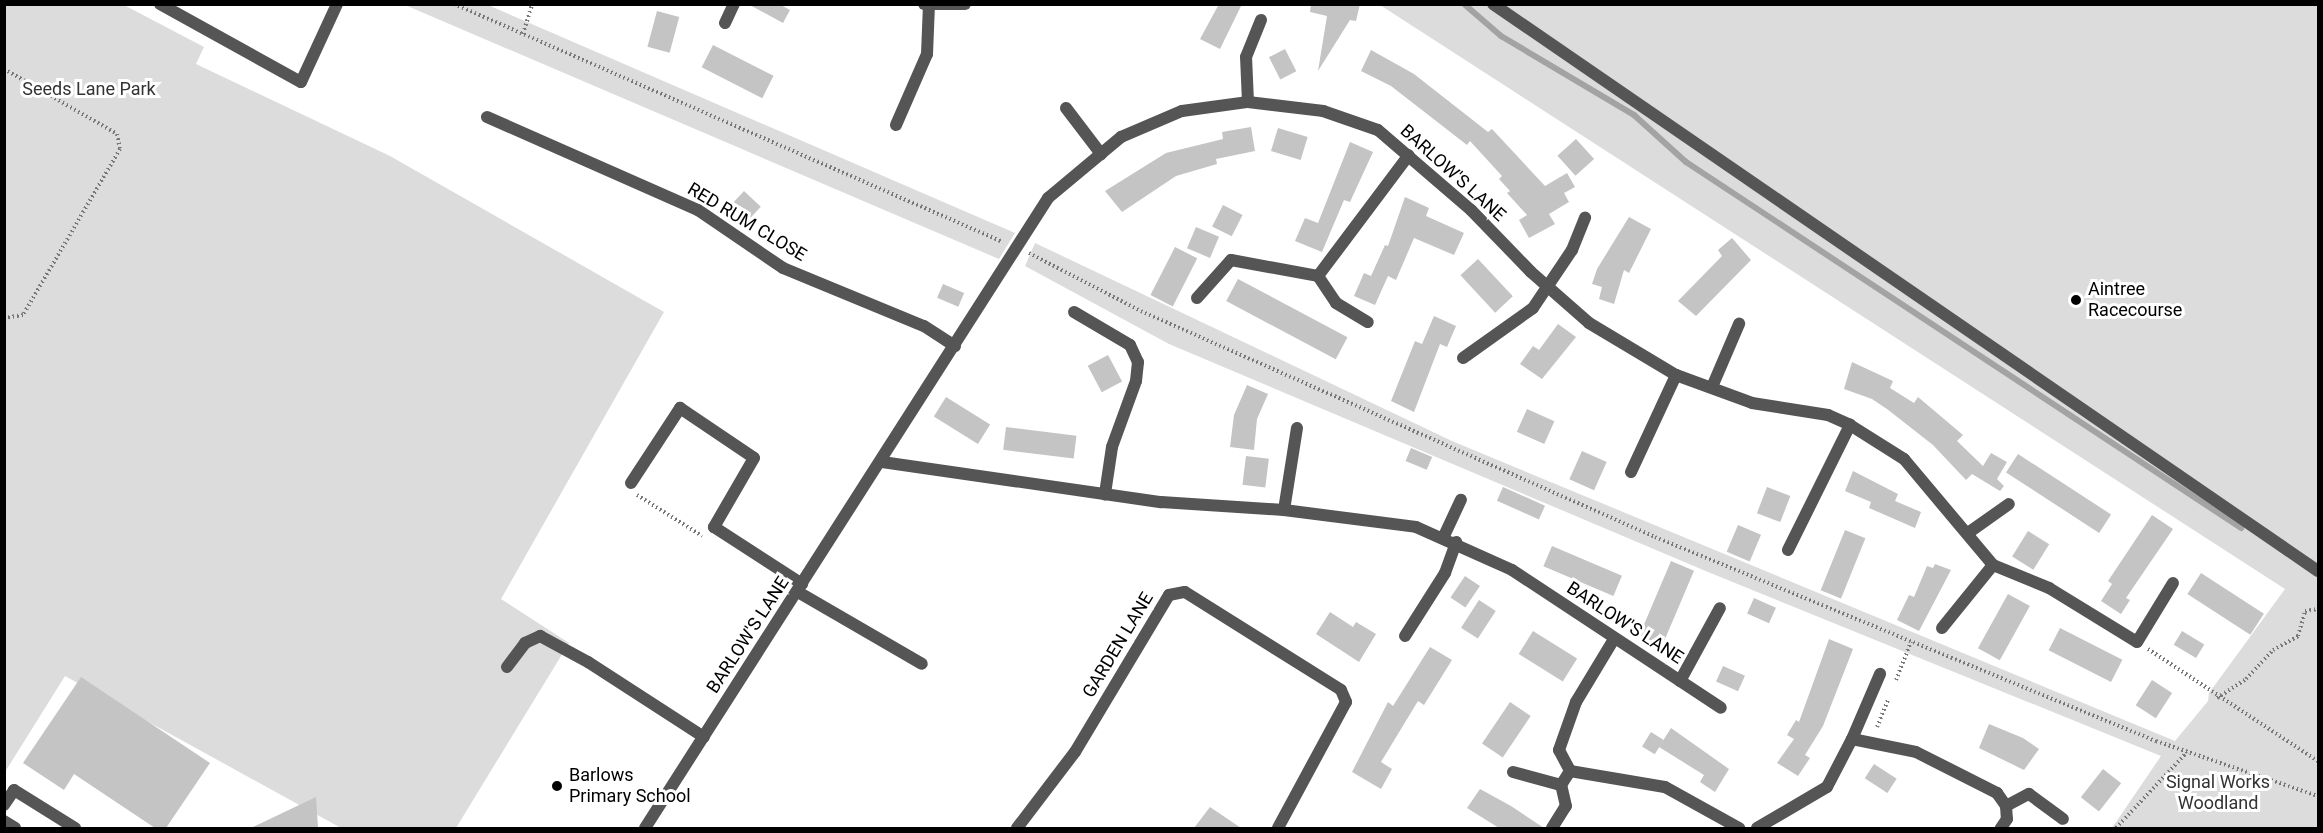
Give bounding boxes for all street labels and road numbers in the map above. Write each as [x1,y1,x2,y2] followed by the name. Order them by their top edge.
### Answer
[1396,120,1510,226] street label: BARLOW'S LANE
[684,178,810,266] street label: RED RUM CLOSE
[702,573,794,697] street label: BARLOW'S LANE
[1563,577,1687,669] street label: BARLOW'S LANE
[1078,588,1158,702] street label: GARDEN LANE

